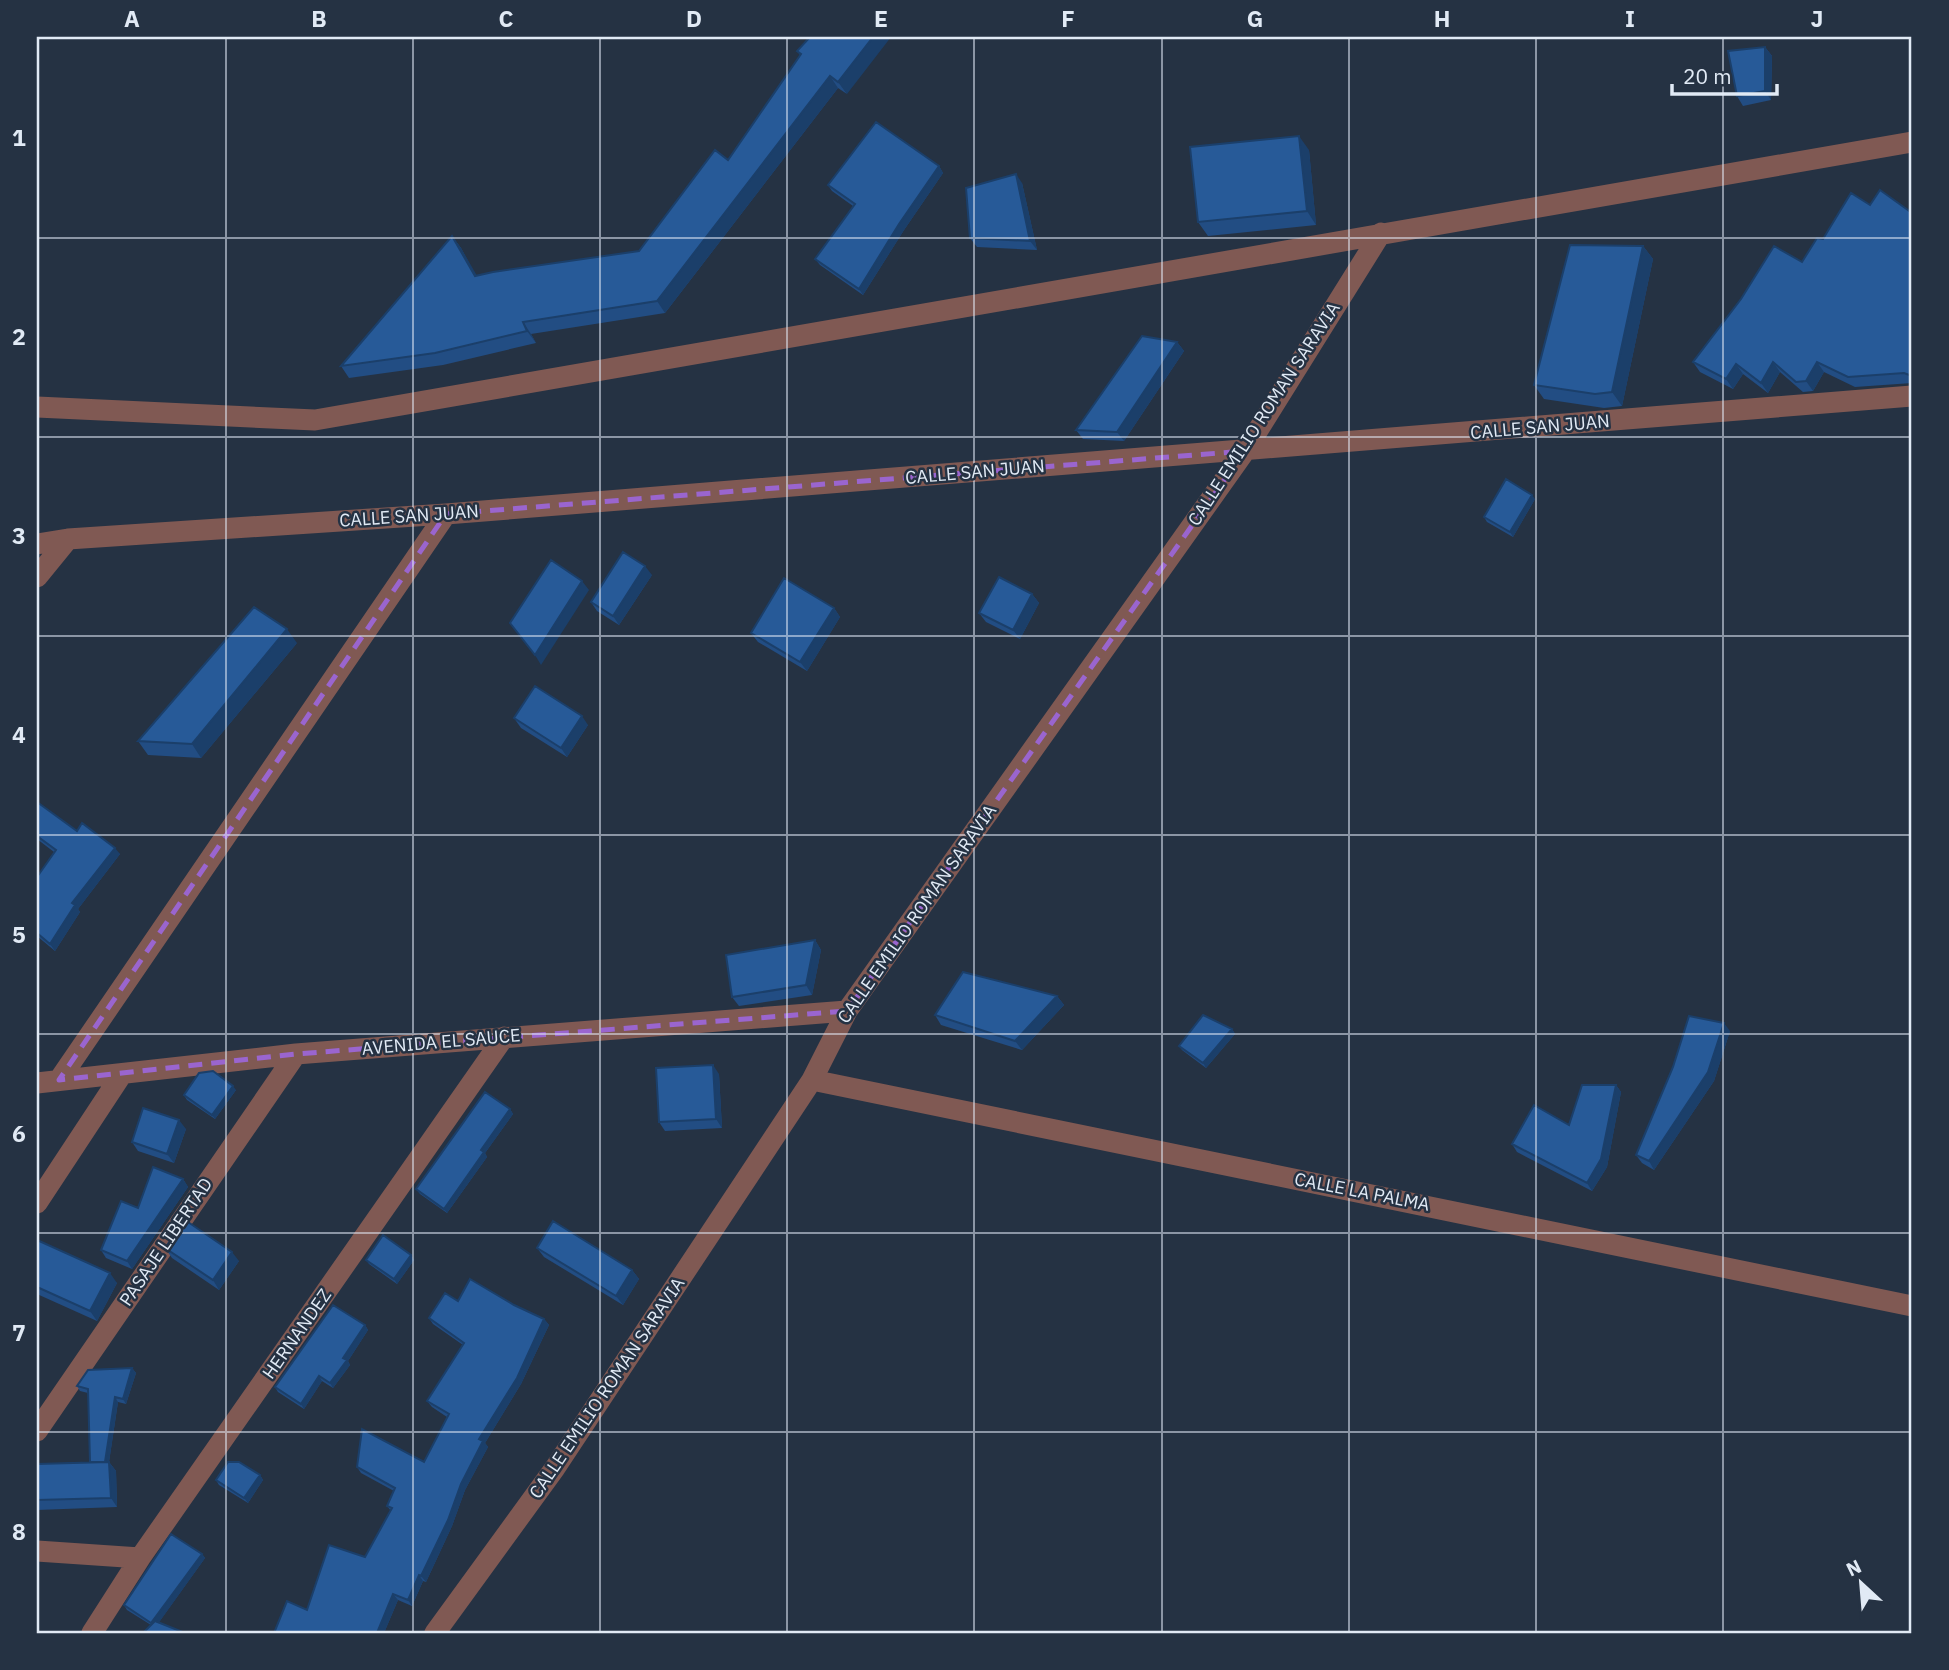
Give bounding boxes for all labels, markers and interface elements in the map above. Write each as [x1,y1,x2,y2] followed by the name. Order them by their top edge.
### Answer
[124,3,140,33] text: A
[311,3,327,33] text: B
[499,3,514,33] text: C
[686,3,702,33] text: D
[874,3,888,33] text: E
[1061,3,1075,33] text: F
[1247,3,1263,33] text: G
[1434,3,1450,33] text: H
[1625,3,1635,33] text: I
[1811,3,1823,33] text: J
[1672,52,1778,96] scale bar
[1683,62,1732,90] text: 20 m
[12,122,26,152] text: 1
[1183,297,1345,530] street label: CALLE EMILIO ROMAN SARAVIA
[12,321,26,351] text: 2
[1469,409,1611,444] street label: CALLE SAN JUAN
[904,454,1046,489] street label: CALLE SAN JUAN
[338,499,480,532] street label: CALLE SAN JUAN
[12,520,26,550] text: 3
[12,719,26,749] text: 4
[832,799,1001,1028] street label: CALLE EMILIO ROMAN SARAVIA
[12,919,26,949] text: 5
[361,1023,521,1060] street label: AVENIDA EL SAUCE
[12,1118,26,1148] text: 6
[1292,1167,1432,1216] street label: CALLE LA PALMA
[114,1173,217,1310] street label: PASAJE LIBERTAD
[524,1272,690,1503] street label: CALLE EMILIO ROMAN SARAVIA
[257,1284,336,1383] street label: HERNANDEZ
[12,1317,26,1347] text: 7
[12,1516,26,1546] text: 8
[1826,1548,1896,1618] north arrow
[1842,1554,1865,1582] text: N

